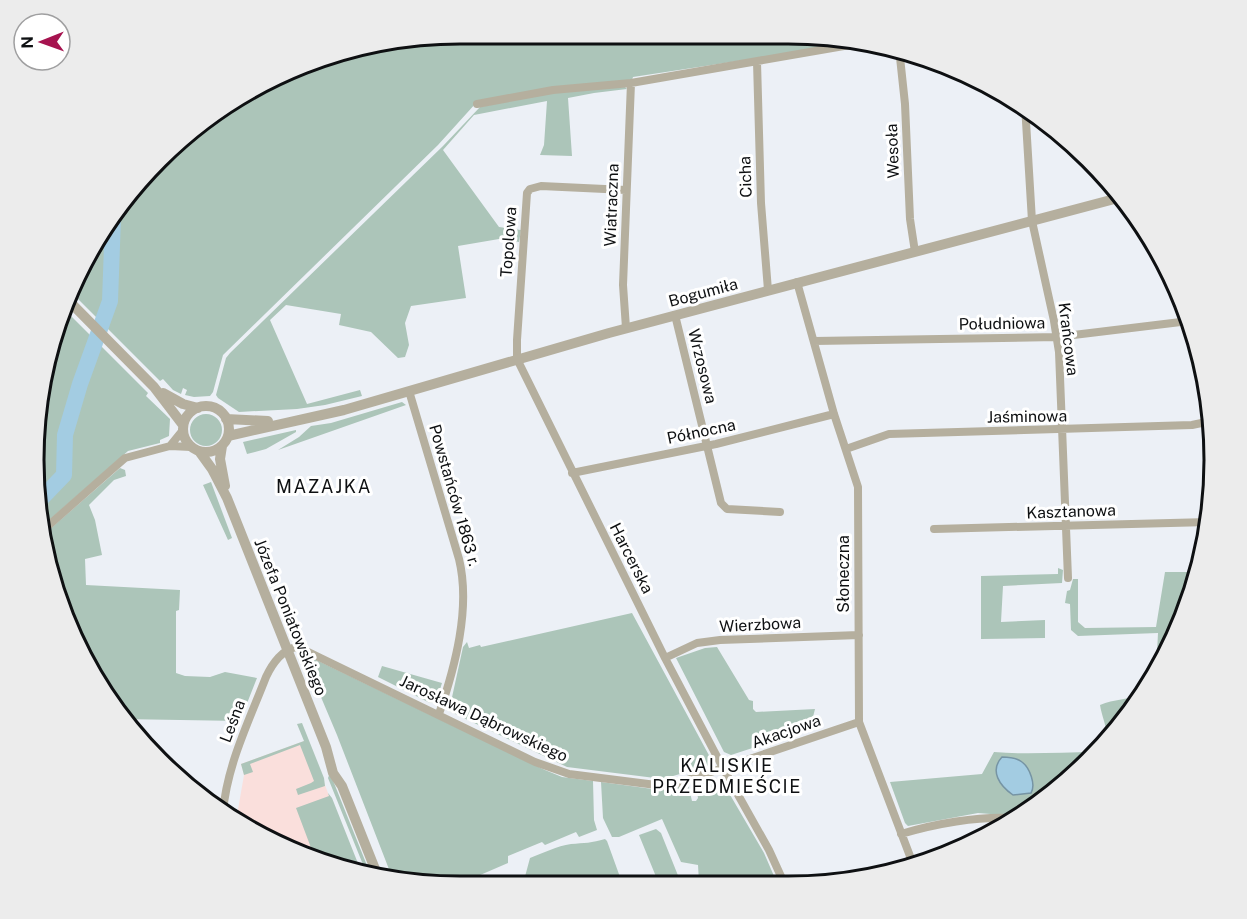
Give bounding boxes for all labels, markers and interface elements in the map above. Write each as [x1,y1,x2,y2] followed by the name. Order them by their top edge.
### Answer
[12,12,72,72] north arrow
[18,36,37,49] text: N
[882,123,903,179] street label: Wesoła
[735,156,756,198] street label: Cicha
[601,163,622,247] street label: Wiatraczna
[497,206,520,278] street label: Topolowa
[666,274,740,311] street label: Bogumiła
[1055,301,1082,377] street label: Krańcowa
[959,313,1046,334] street label: Południowa
[684,327,721,405] street label: Wrzosowa
[987,406,1067,427] street label: Jaśminowa
[665,415,737,448] street label: Północna
[425,422,484,568] street label: Powstańców 1863 r.
[276,476,372,497] district label: MAZAJKA
[1026,500,1116,523] street label: Kasztanowa
[606,520,657,597] street label: Harcerska
[834,535,853,613] street label: Słoneczna
[250,536,331,698] street label: Józefa Poniatowskiego
[719,613,801,636] street label: Wierzbowa
[397,671,571,766] street label: Jarosława Dąbrowskiego
[216,697,249,745] street label: Leśna
[749,711,823,752] street label: Akacjowa
[652,755,802,797] district label: KALISKIE PRZEDMIEŚCIE

